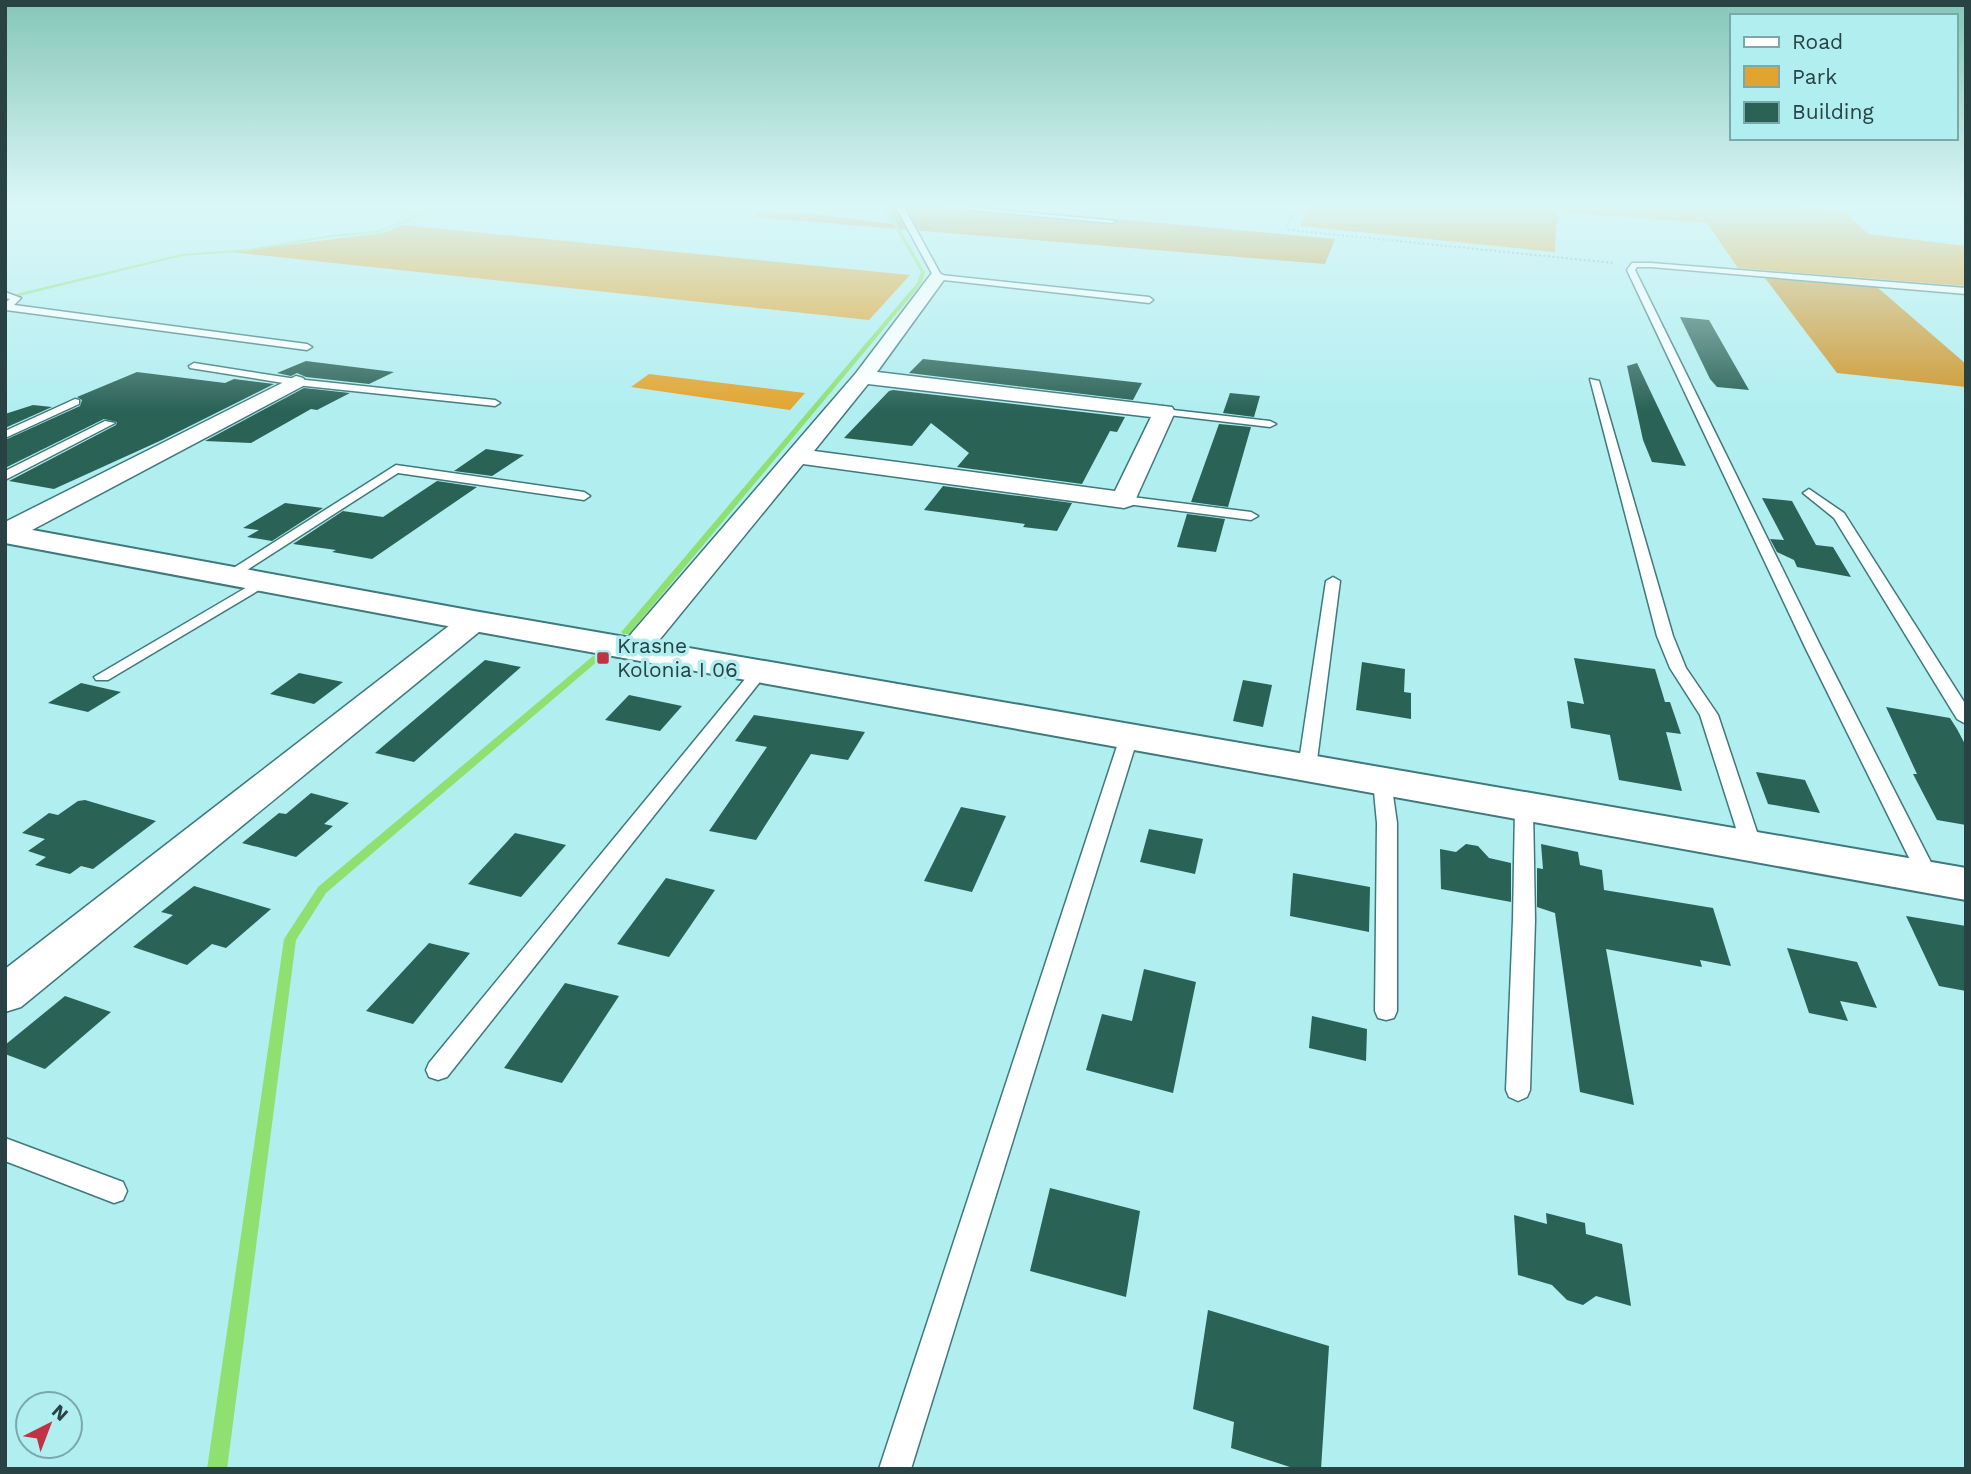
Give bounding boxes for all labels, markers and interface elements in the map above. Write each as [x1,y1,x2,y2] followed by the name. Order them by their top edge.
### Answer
[1730,14,1957,140] legend
[1792,29,1843,54] text: Road
[1792,64,1837,89] text: Park
[1792,99,1874,124] text: Building
[617,633,738,682] place label: Krasne Kolonia I 06
[595,650,611,666] marker: Krasne Kolonia I 06
[14,1390,84,1460] north arrow
[47,1399,73,1426] text: N

